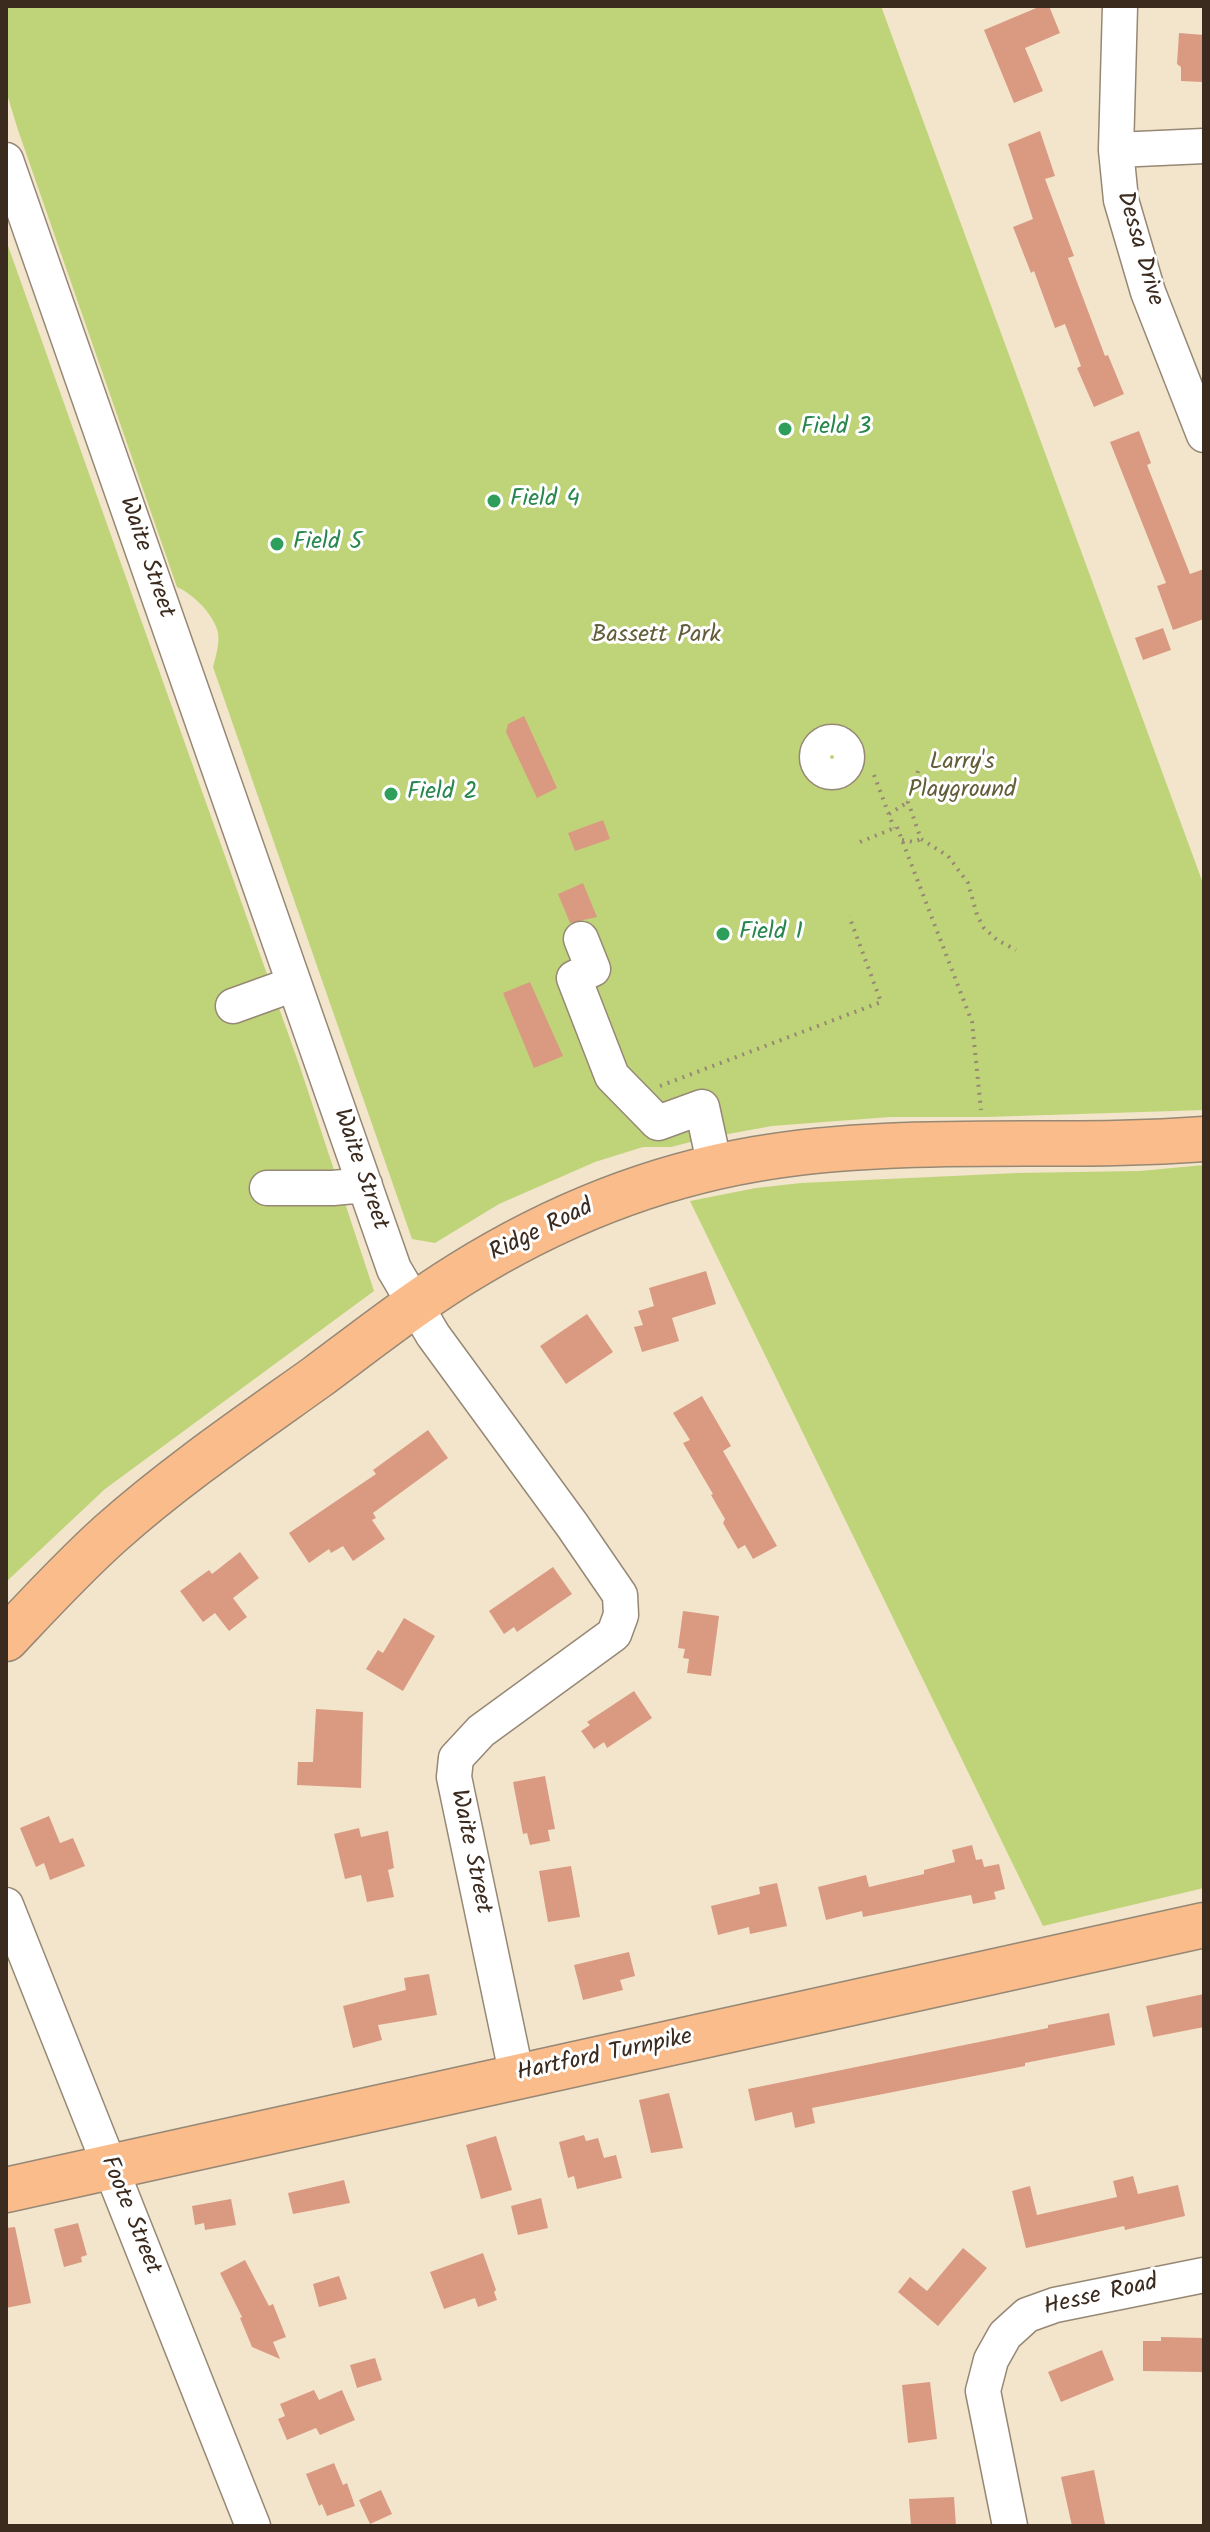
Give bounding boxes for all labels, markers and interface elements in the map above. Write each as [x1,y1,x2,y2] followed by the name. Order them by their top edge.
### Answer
[1108,188,1168,310] street label: Dessa Drive
[801,415,871,443] place label: Field 3
[776,420,794,438] marker: Field 3
[510,487,580,515] place label: Field 4
[485,492,503,510] marker: Field 4
[111,494,179,622] street label: Waite Street
[293,530,362,558] place label: Field 5
[268,535,286,553] marker: Field 5
[591,623,721,651] park label: Bassett Park
[908,750,1016,806] park label: Larry's Playground
[407,780,477,808] place label: Field 2
[382,785,400,803] marker: Field 2
[739,920,803,948] place label: Field 1
[714,925,732,943] marker: Field 1
[325,1106,393,1234] street label: Waite Street
[486,1195,598,1269] street label: Ridge Road
[442,1787,496,1917] street label: Waite Street
[515,2024,695,2090] street label: Hartford Turnpike
[92,2153,166,2279] street label: Foote Street
[1041,2270,1161,2324] street label: Hesse Road

